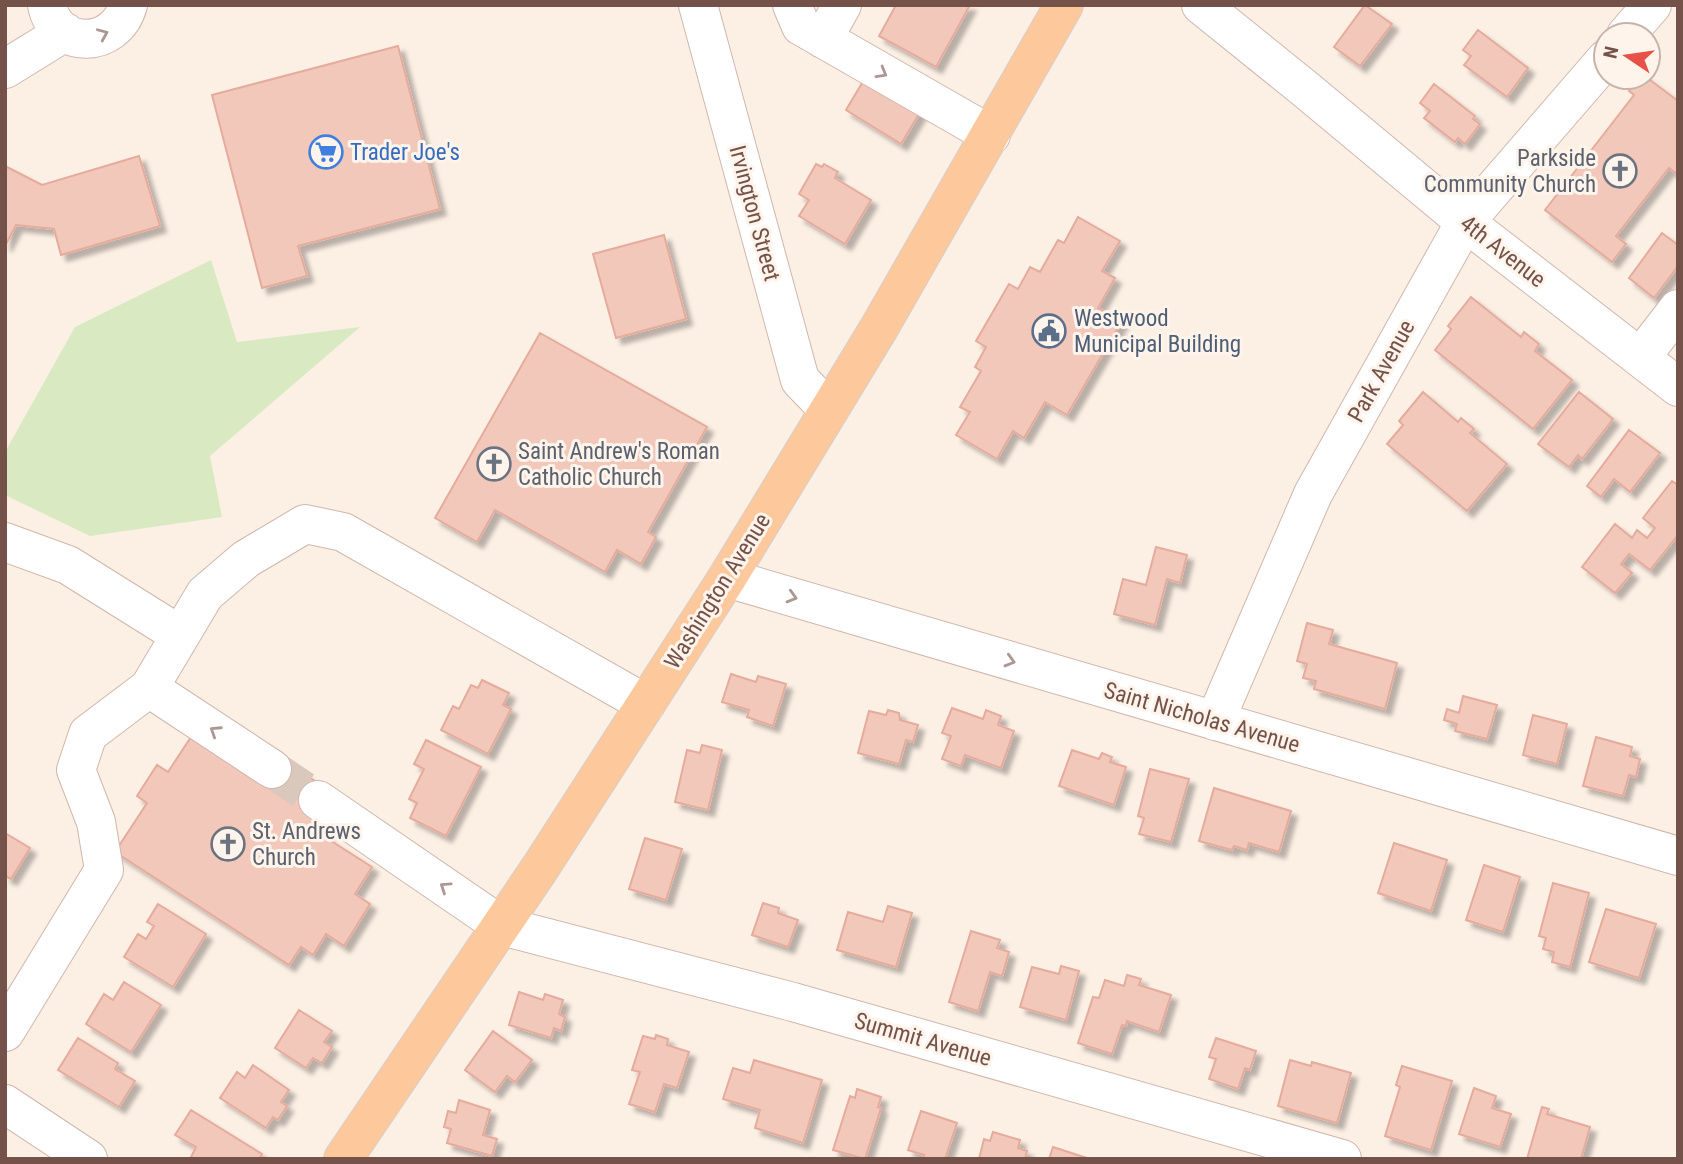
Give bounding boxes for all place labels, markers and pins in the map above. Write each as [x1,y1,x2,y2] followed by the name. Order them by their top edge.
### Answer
[307,133,345,171] supermarket icon: Trader Joe's
[350,139,460,166] place label: Trader Joe's
[1424,145,1596,198] place label: Parkside Community Church
[1601,152,1639,190] church icon: Parkside Community Church
[1074,305,1241,358] place label: Westwood Municipal Building
[1030,312,1068,350] public building icon: Westwood Municipal Building
[518,438,720,491] place label: Saint Andrew's Roman Catholic Church
[475,445,513,483] church icon: Saint Andrew's Roman Catholic Church
[252,818,361,871] place label: St. Andrews Church
[209,825,247,863] church icon: St. Andrews Church

